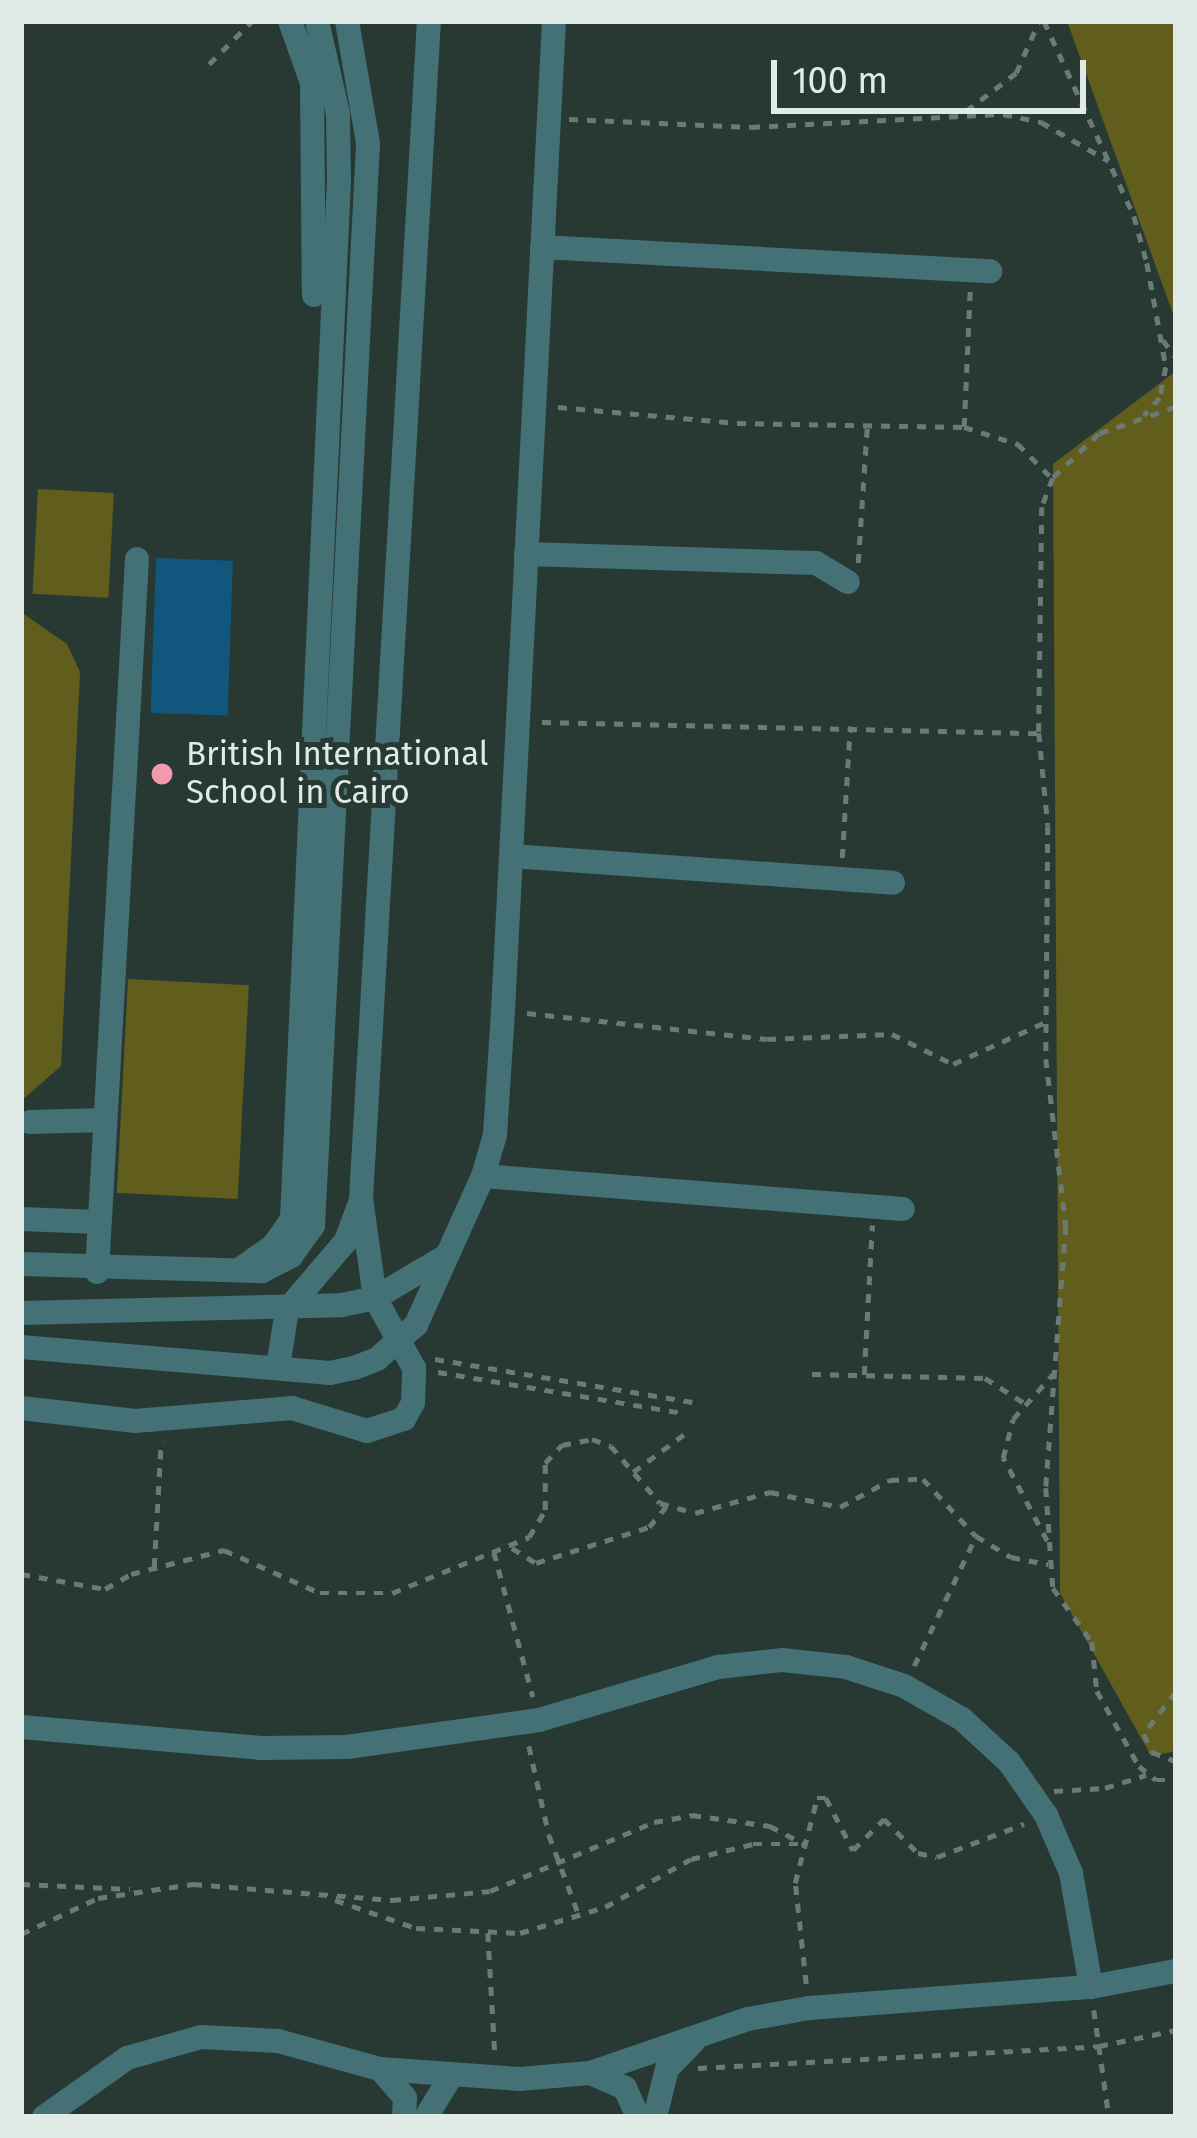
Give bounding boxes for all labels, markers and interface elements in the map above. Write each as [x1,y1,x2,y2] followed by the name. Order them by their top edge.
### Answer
[777,36,1092,110] scale bar
[792,59,888,103] text: 100 m
[186,735,488,813] place label: British International School in Cairo
[149,761,175,787] marker: British International School in Cairo

